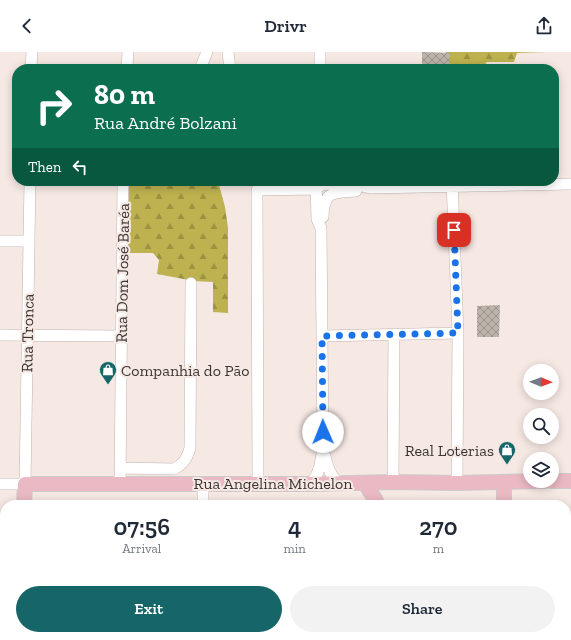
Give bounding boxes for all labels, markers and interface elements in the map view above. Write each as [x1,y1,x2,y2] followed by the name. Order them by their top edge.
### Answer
[16,15,38,37] icon: back
[264,15,307,37] text: Drivr
[533,15,555,37] icon: share
[94,78,155,111] text: 80 m
[28,80,80,132] icon: right
[94,112,237,134] text: Rua André Bolzani
[69,156,91,178] icon: left
[28,158,61,176] text: Then
[112,203,133,343] street label: Rua Dom José Baréa
[437,213,471,247] pin
[443,219,465,241] icon: arrive
[17,293,38,373] street label: Rua Tronca
[98,360,118,385] shop icon: Companhia do Pão
[121,361,250,380] place label: Companhia do Pão
[523,364,559,400] north arrow
[523,364,559,488] map controls
[523,408,559,444] button: search
[302,411,344,453] position arrow
[497,440,517,465] shop icon: Real Loterias
[405,441,494,460] place label: Real Loterias
[523,452,559,488] button: layers
[194,474,353,493] street label: Rua Angelina Michelon
[114,512,170,541] text: 07:56
[288,512,301,541] text: 4
[419,512,457,541] text: 270
[122,541,161,556] text: Arrival
[283,541,306,556] text: min
[433,541,444,556] text: m
[16,586,282,632] button: Exit
[290,586,555,632] button: Share

